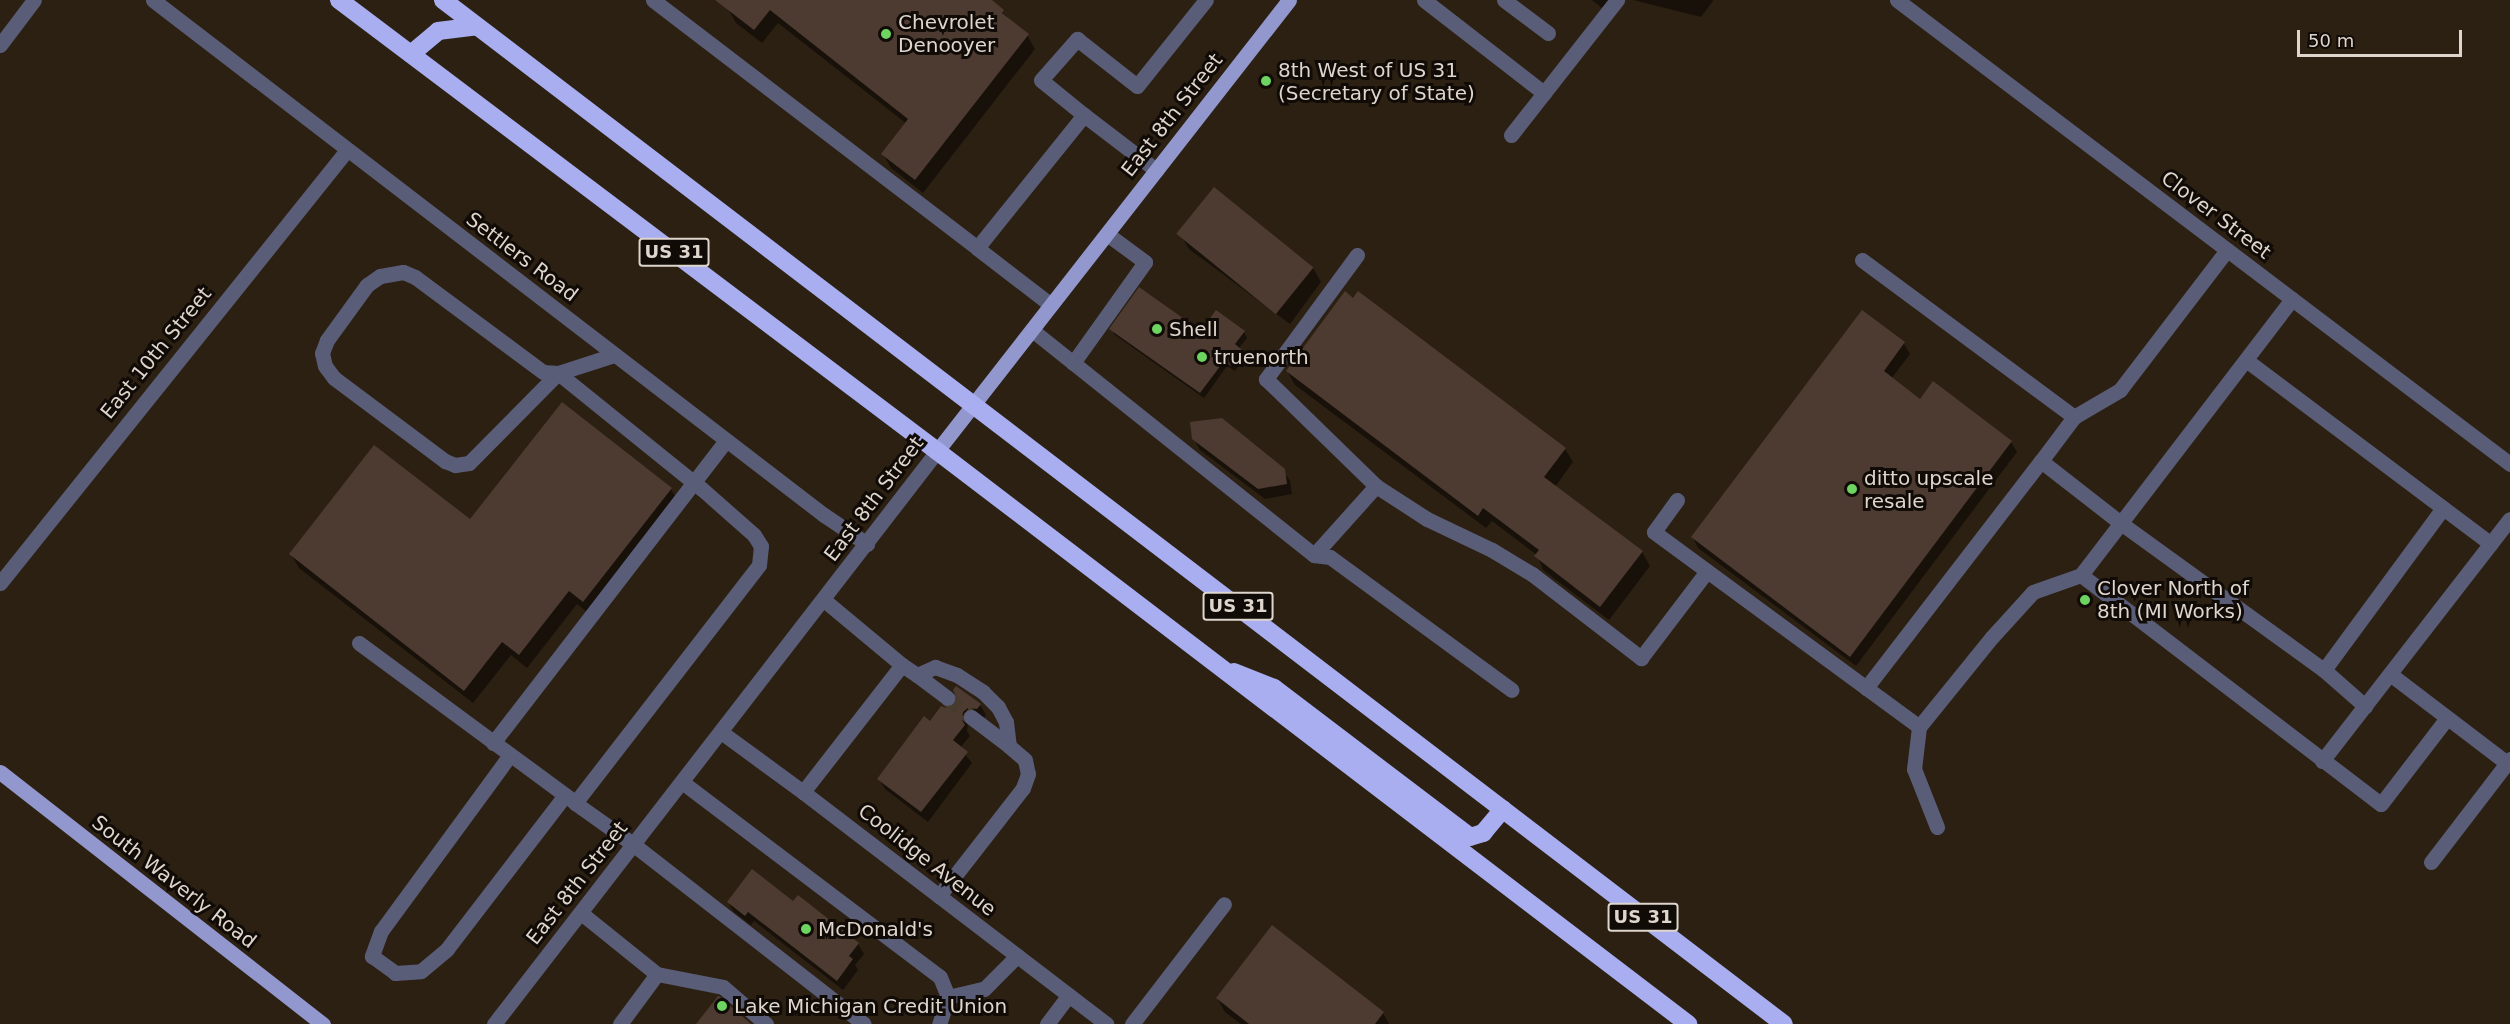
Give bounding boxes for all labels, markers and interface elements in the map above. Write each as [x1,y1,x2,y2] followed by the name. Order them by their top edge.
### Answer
[898,11,995,58] place label: Chevrolet Denooyer
[2300,18,2465,56] scale bar
[879,27,893,41] marker: Chevrolet Denooyer
[2308,30,2354,51] text: 50 m
[1116,49,1228,181] street label: East 8th Street
[1278,58,1475,105] place label: 8th West of US 31 (Secretary of State)
[1259,74,1273,88] marker: 8th West of US 31 (Secretary of State)
[2156,166,2276,264] street label: Clover Street
[461,207,583,307] street label: Settlers Road
[638,237,710,267] road number: US 31
[96,282,216,424] street label: East 10th Street
[1169,317,1218,341] place label: Shell
[1150,322,1164,336] marker: Shell
[1214,345,1309,369] place label: truenorth
[1195,350,1209,364] marker: truenorth
[819,432,929,566] street label: East 8th Street
[1864,466,1993,513] place label: ditto upscale resale
[1845,482,1859,496] marker: ditto upscale resale
[2097,576,2249,623] place label: Clover North of 8th (MI Works)
[1202,591,1274,621] road number: US 31
[2078,593,2092,607] marker: Clover North of 8th (MI Works)
[853,799,1001,921] street label: Coolidge Avenue
[87,811,261,953] street label: South Waverly Road
[521,817,633,949] street label: East 8th Street
[1607,902,1679,932] road number: US 31
[818,917,933,941] place label: McDonald's
[799,922,813,936] marker: McDonald's
[734,994,1007,1018] place label: Lake Michigan Credit Union
[715,999,729,1013] marker: Lake Michigan Credit Union

